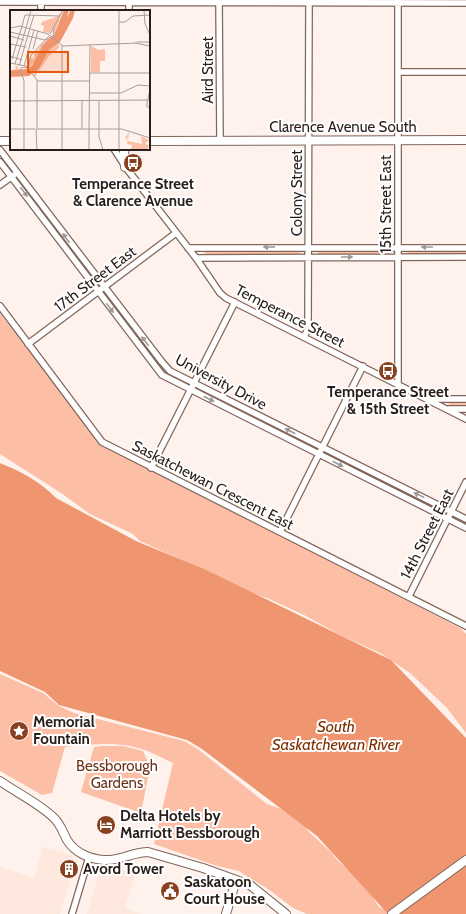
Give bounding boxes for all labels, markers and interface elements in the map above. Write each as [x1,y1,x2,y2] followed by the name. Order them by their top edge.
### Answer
[10,10,150,150] inset map
[199,36,217,104] street label: Aird Street
[269,118,417,136] street label: Clarence Avenue South
[288,150,306,236] street label: Colony Street
[122,152,144,174] bus stop icon: Temperance Street & Clarence Avenue
[377,155,395,253] street label: 15th Street East
[72,175,194,210] place label: Temperance Street & Clarence Avenue
[20,187,28,198] one-way arrow
[62,232,71,243] one-way arrow
[51,242,139,316] street label: 17th Street East
[262,244,275,250] one-way arrow
[420,244,433,250] one-way arrow
[341,254,353,261] one-way arrow
[232,281,348,351] street label: Temperance Street
[106,302,114,313] one-way arrow
[141,335,150,346] one-way arrow
[172,350,270,414] street label: University Drive
[377,360,399,382] bus stop icon: Temperance Street & 15th Street
[327,383,449,418] place label: Temperance Street & 15th Street
[204,396,215,402] one-way arrow
[284,428,295,434] one-way arrow
[129,436,297,534] street label: Saskatchewan Crescent East
[332,461,343,467] one-way arrow
[397,486,457,582] street label: 14th Street East
[413,492,424,498] one-way arrow
[33,713,95,748] place label: Memorial Fountain
[272,717,401,754] water label: South Saskatchewan River
[8,720,30,742] place icon: Memorial Fountain
[76,757,158,792] park label: Bessborough Gardens
[120,807,260,842] place label: Delta Hotels by Marriott Bessborough
[95,814,117,836] hotel icon: Delta Hotels by Marriott Bessborough
[58,858,80,880] building icon: Avord Tower
[83,860,164,878] place label: Avord Tower
[184,873,265,908] place label: Saskatoon Court House
[159,880,181,902] public building icon: Saskatoon Court House

